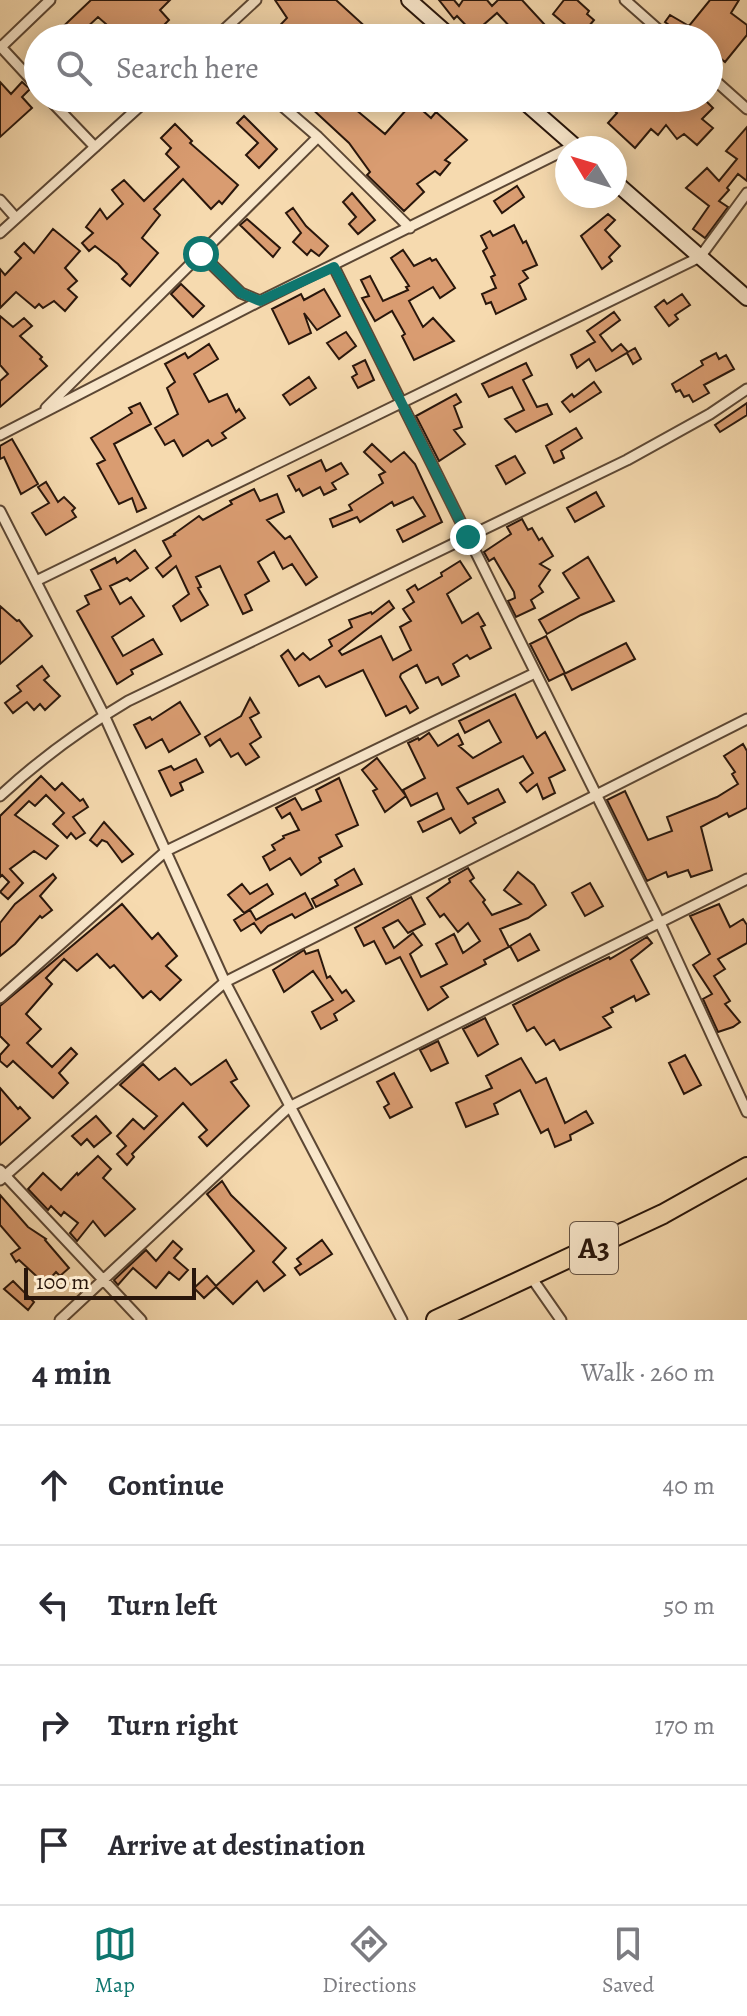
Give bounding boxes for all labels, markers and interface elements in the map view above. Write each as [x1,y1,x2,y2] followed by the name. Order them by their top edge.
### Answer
[24,24,723,112] search box
[52,46,96,90] icon: search
[116,48,259,88] text: Search here
[555,136,627,208] north arrow
[183,236,219,272] route start
[450,519,486,555] route end
[570,1222,618,1274] road number: A3
[24,1264,196,1300] scale bar
[36,1267,90,1297] text: 100 m
[32,1349,111,1396] text: 4 min
[581,1355,715,1390] text: Walk · 260 m
[32,1463,76,1507] icon: ahead
[108,1465,224,1505] text: Continue
[663,1468,715,1503] text: 40 m
[32,1583,76,1627] icon: left
[108,1585,217,1625] text: Turn left
[663,1588,715,1623] text: 50 m
[32,1703,76,1747] icon: right
[108,1705,238,1745] text: Turn right
[655,1708,715,1743] text: 170 m
[32,1823,76,1867] icon: arrive
[108,1825,365,1865] text: Arrive at destination
[93,1922,137,2000] tab: Map
[322,1922,417,2000] tab: Directions
[602,1922,654,2000] tab: Saved

